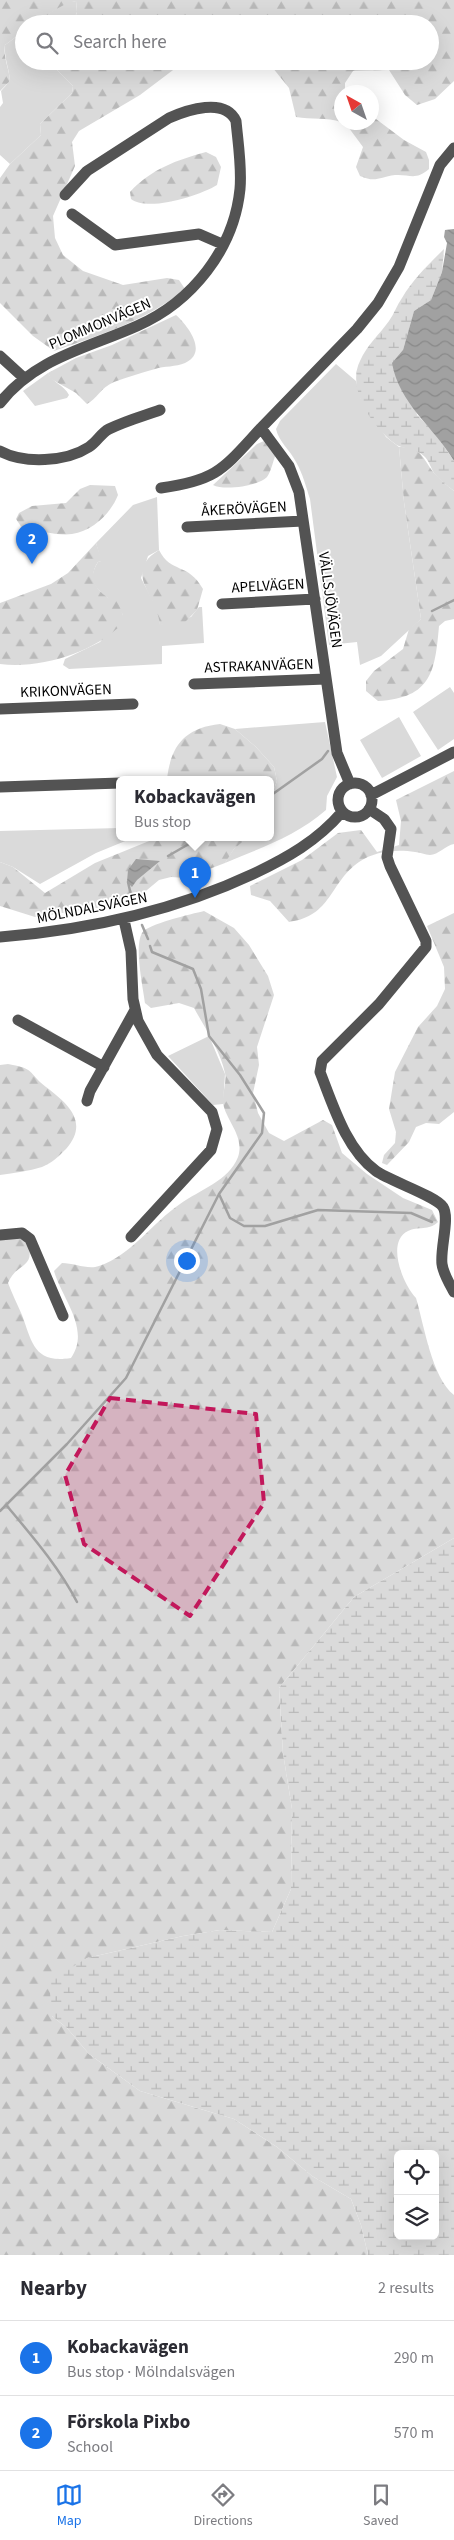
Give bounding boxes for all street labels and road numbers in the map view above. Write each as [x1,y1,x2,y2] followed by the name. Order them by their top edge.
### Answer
[46,293,154,355] street label: PLOMMONVÄGEN
[201,496,287,522] street label: ÅKERÖVÄGEN
[313,550,347,650] street label: VÄLLSJÖVÄGEN
[231,574,305,598] street label: APELVÄGEN
[204,654,314,678] street label: ASTRAKANVÄGEN
[20,679,112,703] street label: KRIKONVÄGEN
[35,887,149,929] street label: MÖLNDALSVÄGEN

